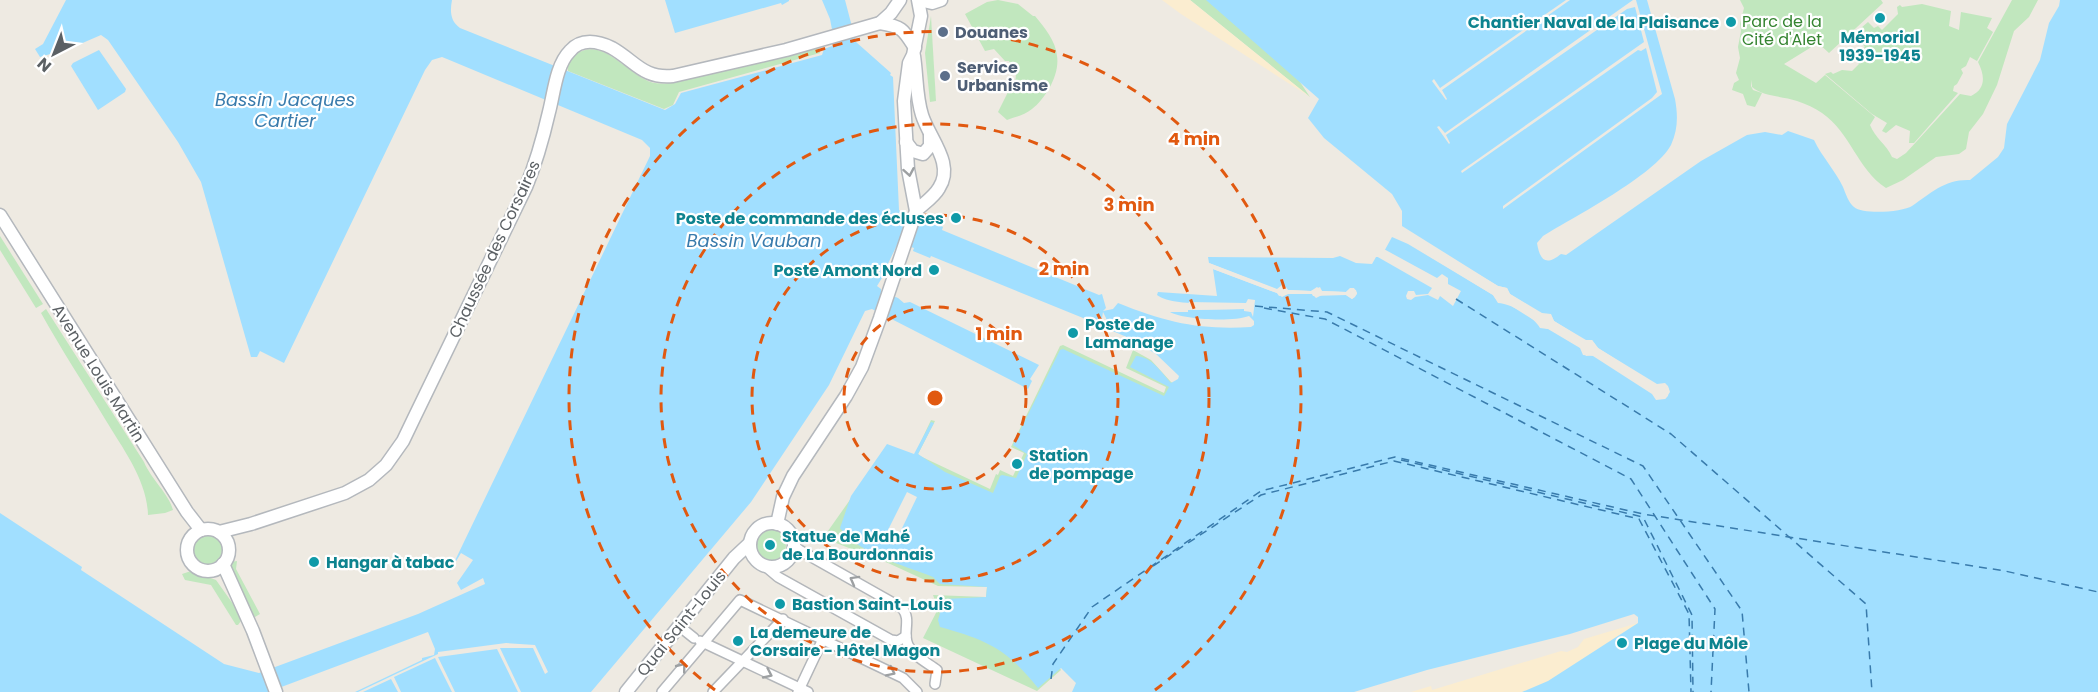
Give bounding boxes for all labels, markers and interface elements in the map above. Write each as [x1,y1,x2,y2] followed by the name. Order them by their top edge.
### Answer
[1742,10,1822,51] park label: Parc de la Cité d'Alet
[1468,11,1719,34] place label: Chantier Naval de la Plaisance
[1873,11,1887,25] marker: Mémorial 1939-1945
[1724,15,1738,29] marker: Chantier Naval de la Plaisance
[955,21,1028,44] place label: Douanes
[24,24,84,84] north arrow
[936,25,950,39] marker: Douanes
[1839,26,1921,67] place label: Mémorial 1939-1945
[32,52,56,77] text: N
[957,56,1048,97] place label: Service Urbanisme
[938,69,952,83] marker: Service Urbanisme
[215,87,355,133] water label: Bassin Jacques Cartier
[1168,126,1220,151] text: 4 min
[443,157,546,342] street label: Chaussée des Corsaires
[902,167,915,177] one-way arrow
[1103,192,1155,217] text: 3 min
[676,207,944,230] place label: Poste de commande des écluses
[949,211,963,225] marker: Poste de commande des écluses
[686,228,822,253] water label: Bassin Vauban
[1039,256,1089,281] text: 2 min
[774,259,922,282] place label: Poste Amont Nord
[927,263,941,277] marker: Poste Amont Nord
[47,300,150,447] street label: Avenue Louis Martin
[1085,313,1174,354] place label: Poste de Lamanage
[975,321,1023,346] text: 1 min
[1066,326,1080,340] marker: Poste de Lamanage
[925,388,945,408] centre of rings
[1029,444,1134,485] place label: Station de pompage
[1010,457,1024,471] marker: Station de pompage
[782,525,934,566] place label: Statue de Mahé de La Bourdonnais
[763,538,777,552] marker: Statue de Mahé de La Bourdonnais
[326,551,455,574] place label: Hangar à tabac
[307,555,321,569] marker: Hangar à tabac
[631,565,731,681] street label: Quai Saint-Louis
[850,576,860,587] one-way arrow
[792,593,952,616] place label: Bastion Saint-Louis
[773,597,787,611] marker: Bastion Saint-Louis
[750,621,940,662] place label: La demeure de Corsaire - Hôtel Magon
[1634,632,1748,655] place label: Plage du Môle
[731,634,745,648] marker: La demeure de Corsaire - Hôtel Magon
[1615,636,1629,650] marker: Plage du Môle
[674,663,685,674] one-way arrow
[885,665,896,677] one-way arrow
[762,666,773,678] one-way arrow

